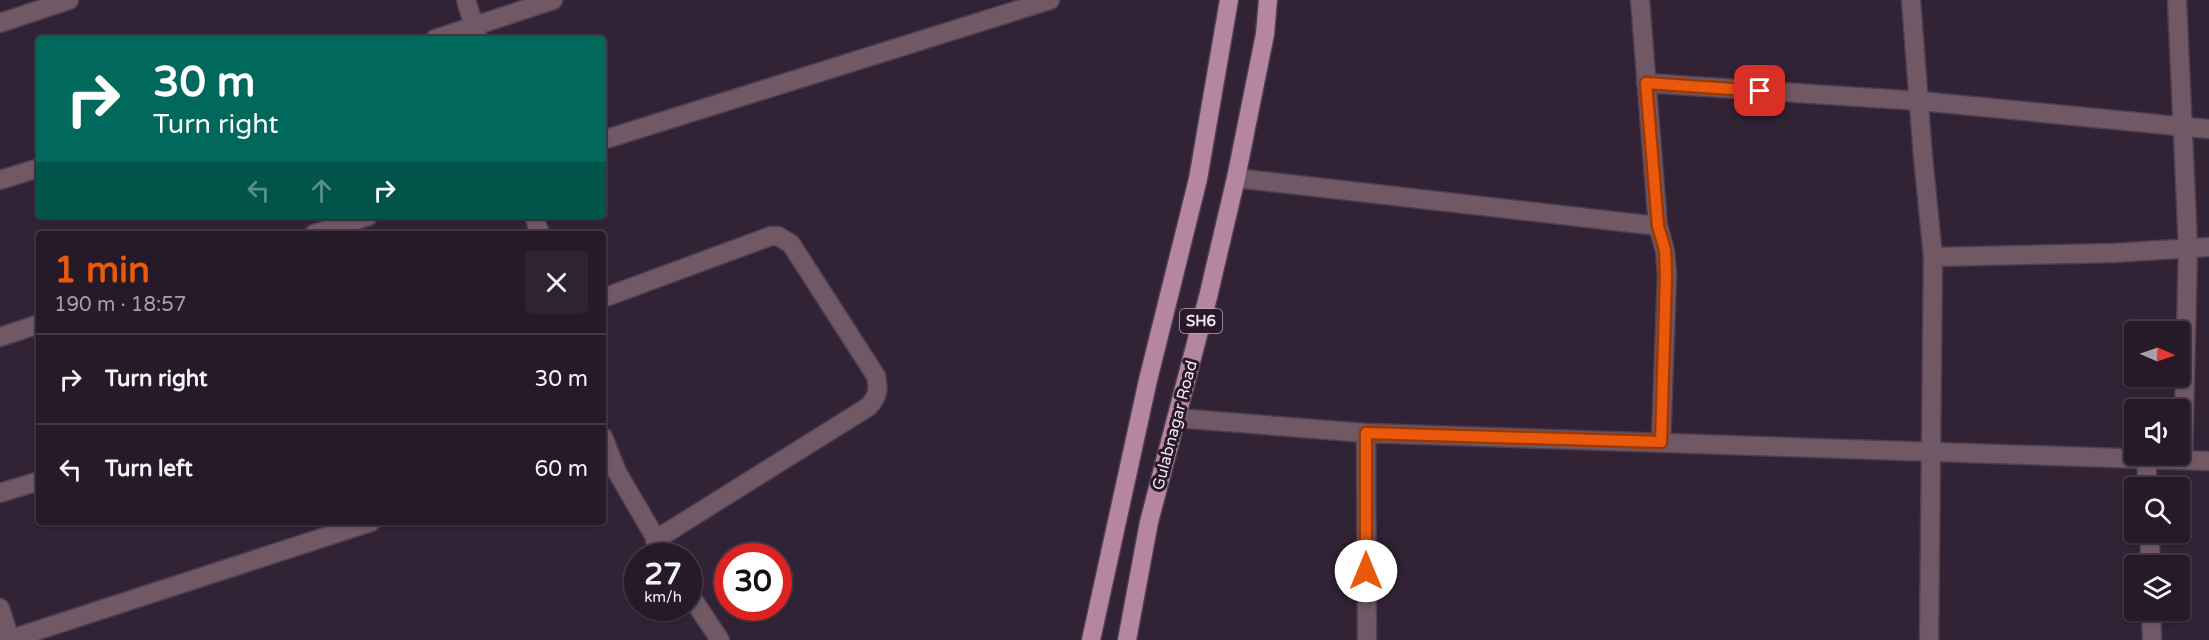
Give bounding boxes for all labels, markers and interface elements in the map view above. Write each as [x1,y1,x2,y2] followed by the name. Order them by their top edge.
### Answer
[153,57,255,108] text: 30 m
[54,60,132,138] icon: right
[1734,65,1785,116] pin
[1743,74,1776,107] icon: arrive
[153,108,279,141] text: Turn right
[242,174,275,207] icon: left
[305,174,338,207] icon: ahead
[368,174,401,207] icon: right
[54,249,150,292] text: 1 min
[525,251,588,314] button: close
[54,293,186,317] text: 190 m · 18:57
[1180,309,1222,333] road number: SH6
[2124,321,2190,387] north arrow
[2124,321,2190,621] map controls
[1148,358,1202,492] street label: Gulabnagar Road
[54,363,87,396] icon: right
[105,366,207,392] text: Turn right
[534,366,588,392] text: 30 m
[2124,399,2190,465] button: sound
[54,453,87,486] icon: left
[105,456,193,482] text: Turn left
[534,456,588,482] text: 60 m
[2124,477,2190,543] button: search
[1334,539,1398,603] position arrow
[714,543,792,621] speed limit sign: 30
[2124,555,2190,621] button: layers
[644,556,682,593] text: 27
[644,588,682,606] text: km/h

